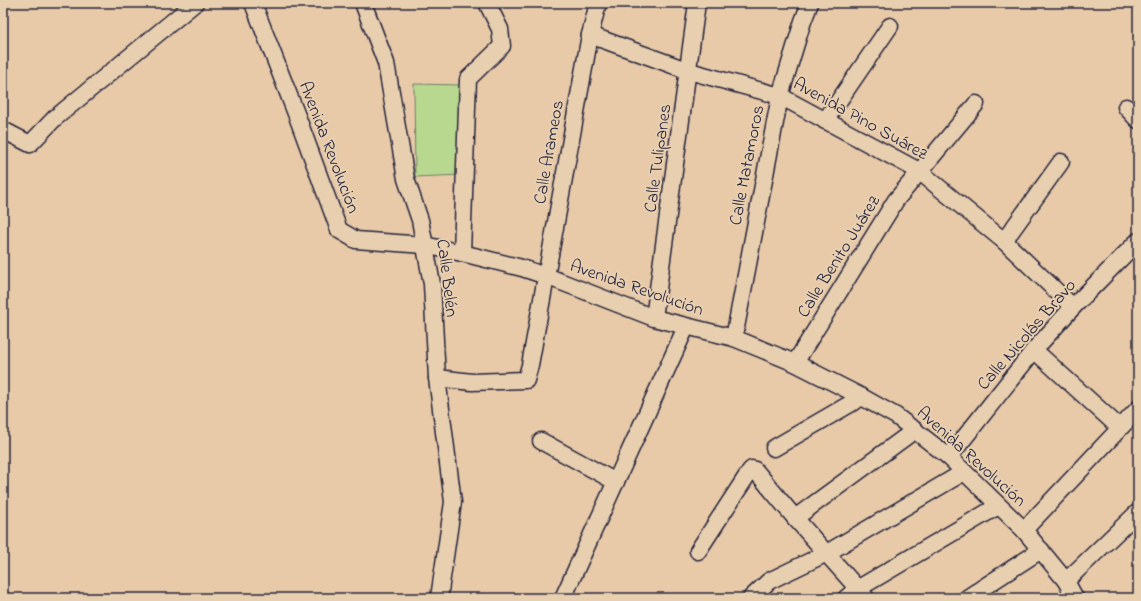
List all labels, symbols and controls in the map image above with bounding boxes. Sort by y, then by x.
street label: Avenida Pino Suárez [788,72,933,168]
street label: Avenida Revolución [291,78,365,218]
street label: Calle Arameos [528,98,572,206]
street label: Calle Tulipanes [638,102,679,214]
street label: Calle Matamoros [724,103,772,228]
street label: Calle Benito Juárez [792,191,888,323]
street label: Calle Belén [428,238,464,319]
street label: Avenida Revolución [566,254,707,324]
street label: Calle Nicolás Bravo [972,274,1083,397]
street label: Avenida Revolución [910,401,1031,514]

